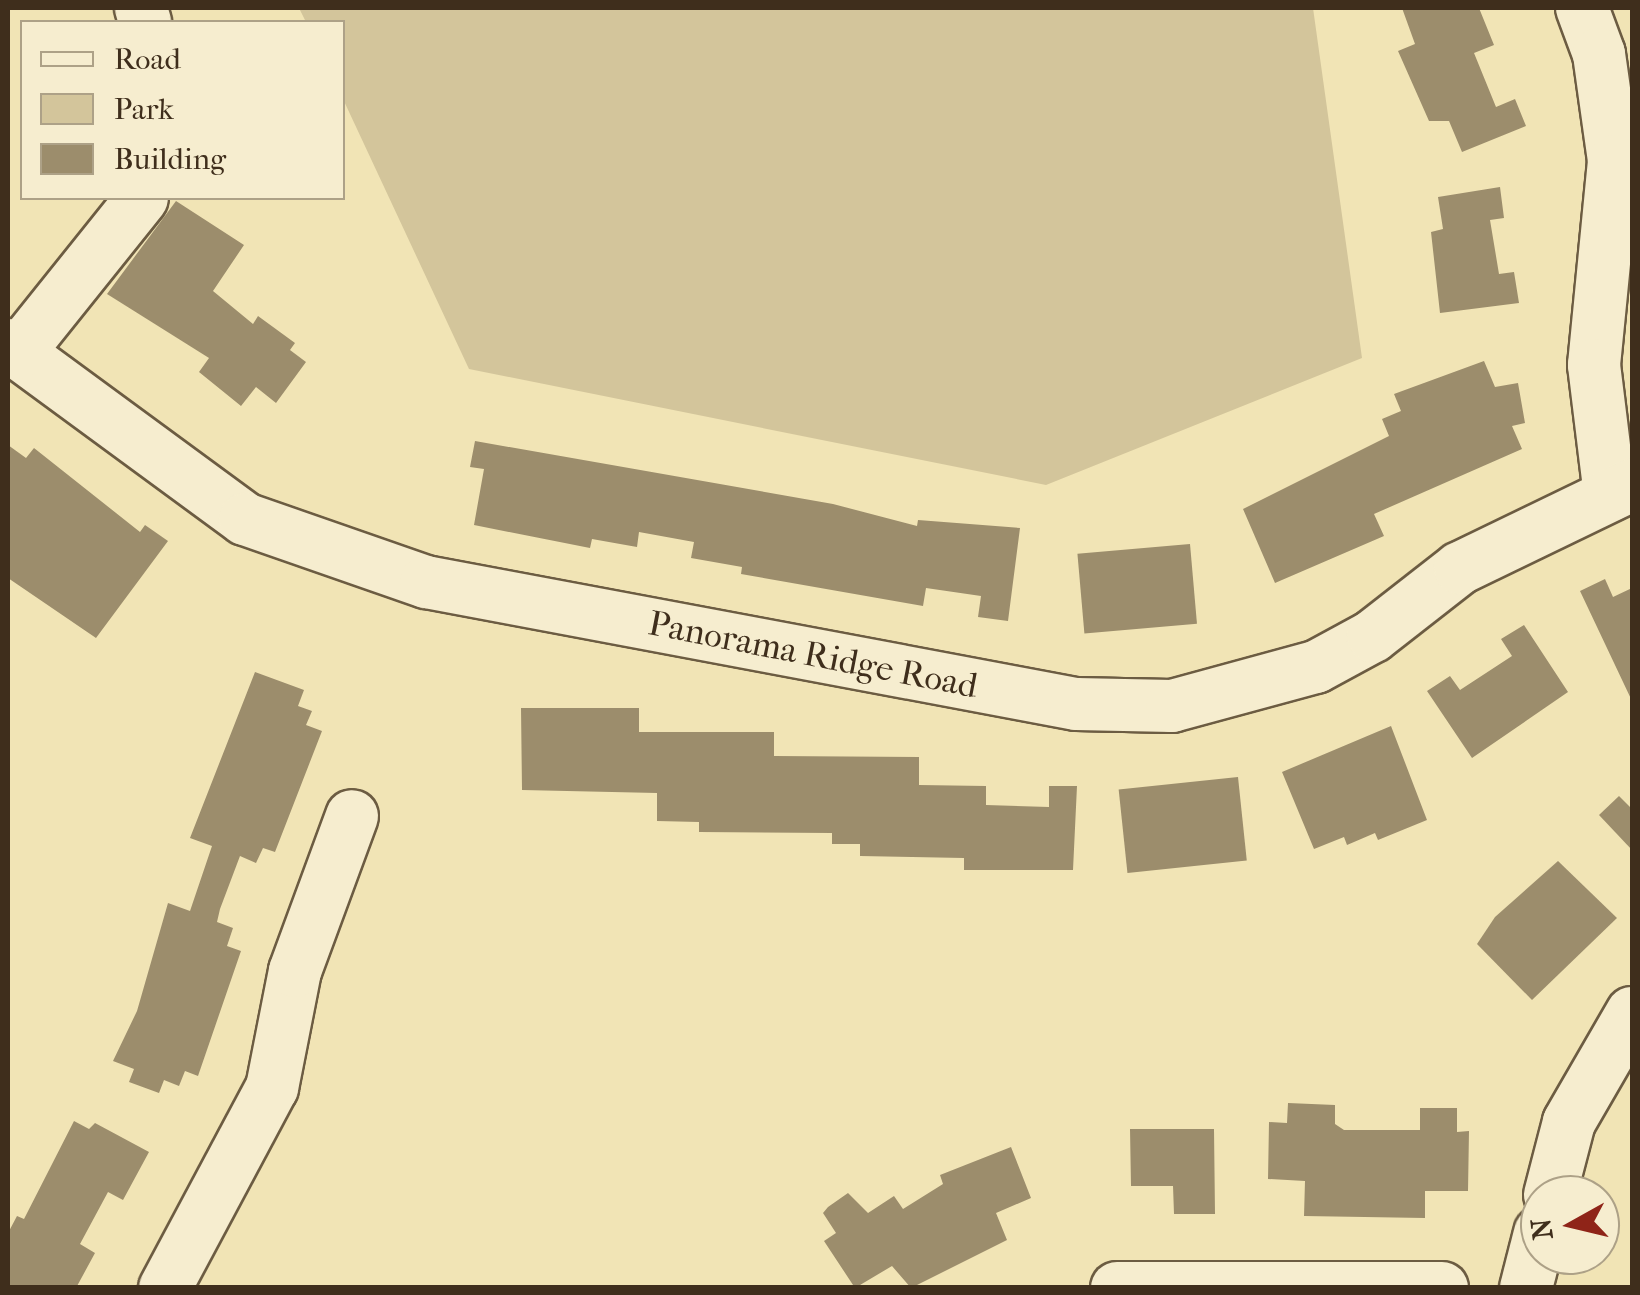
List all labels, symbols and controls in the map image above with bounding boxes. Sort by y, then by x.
legend [20,20,345,200]
text: Road [114,42,181,77]
text: Park [114,92,174,127]
text: Building [114,142,226,177]
street label: Panorama Ridge Road [645,602,981,708]
north arrow [1520,1175,1620,1275]
text: N [1524,1216,1560,1242]

